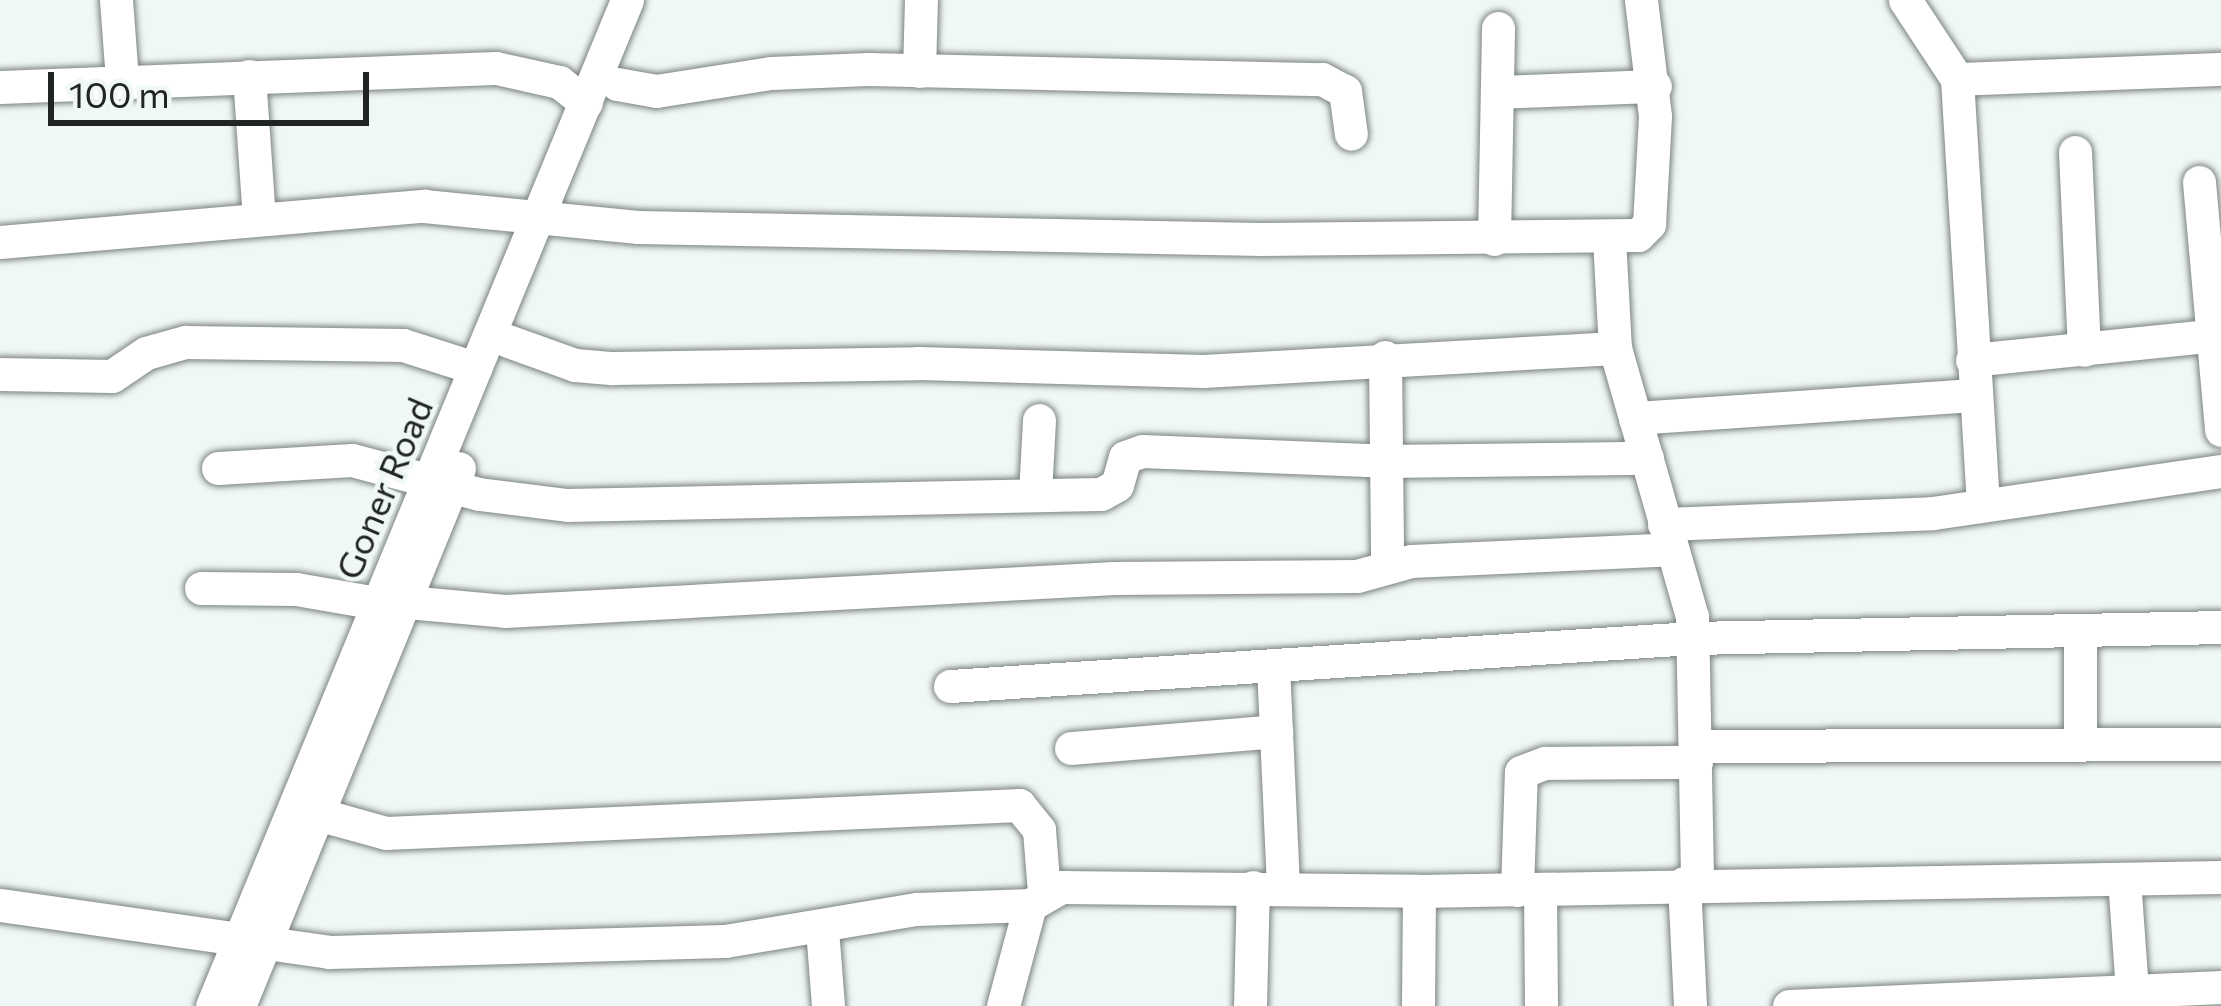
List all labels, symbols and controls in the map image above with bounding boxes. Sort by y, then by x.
scale bar [54,48,375,122]
text: 100 m [69,71,170,115]
street label: Goner Road [325,391,441,585]

